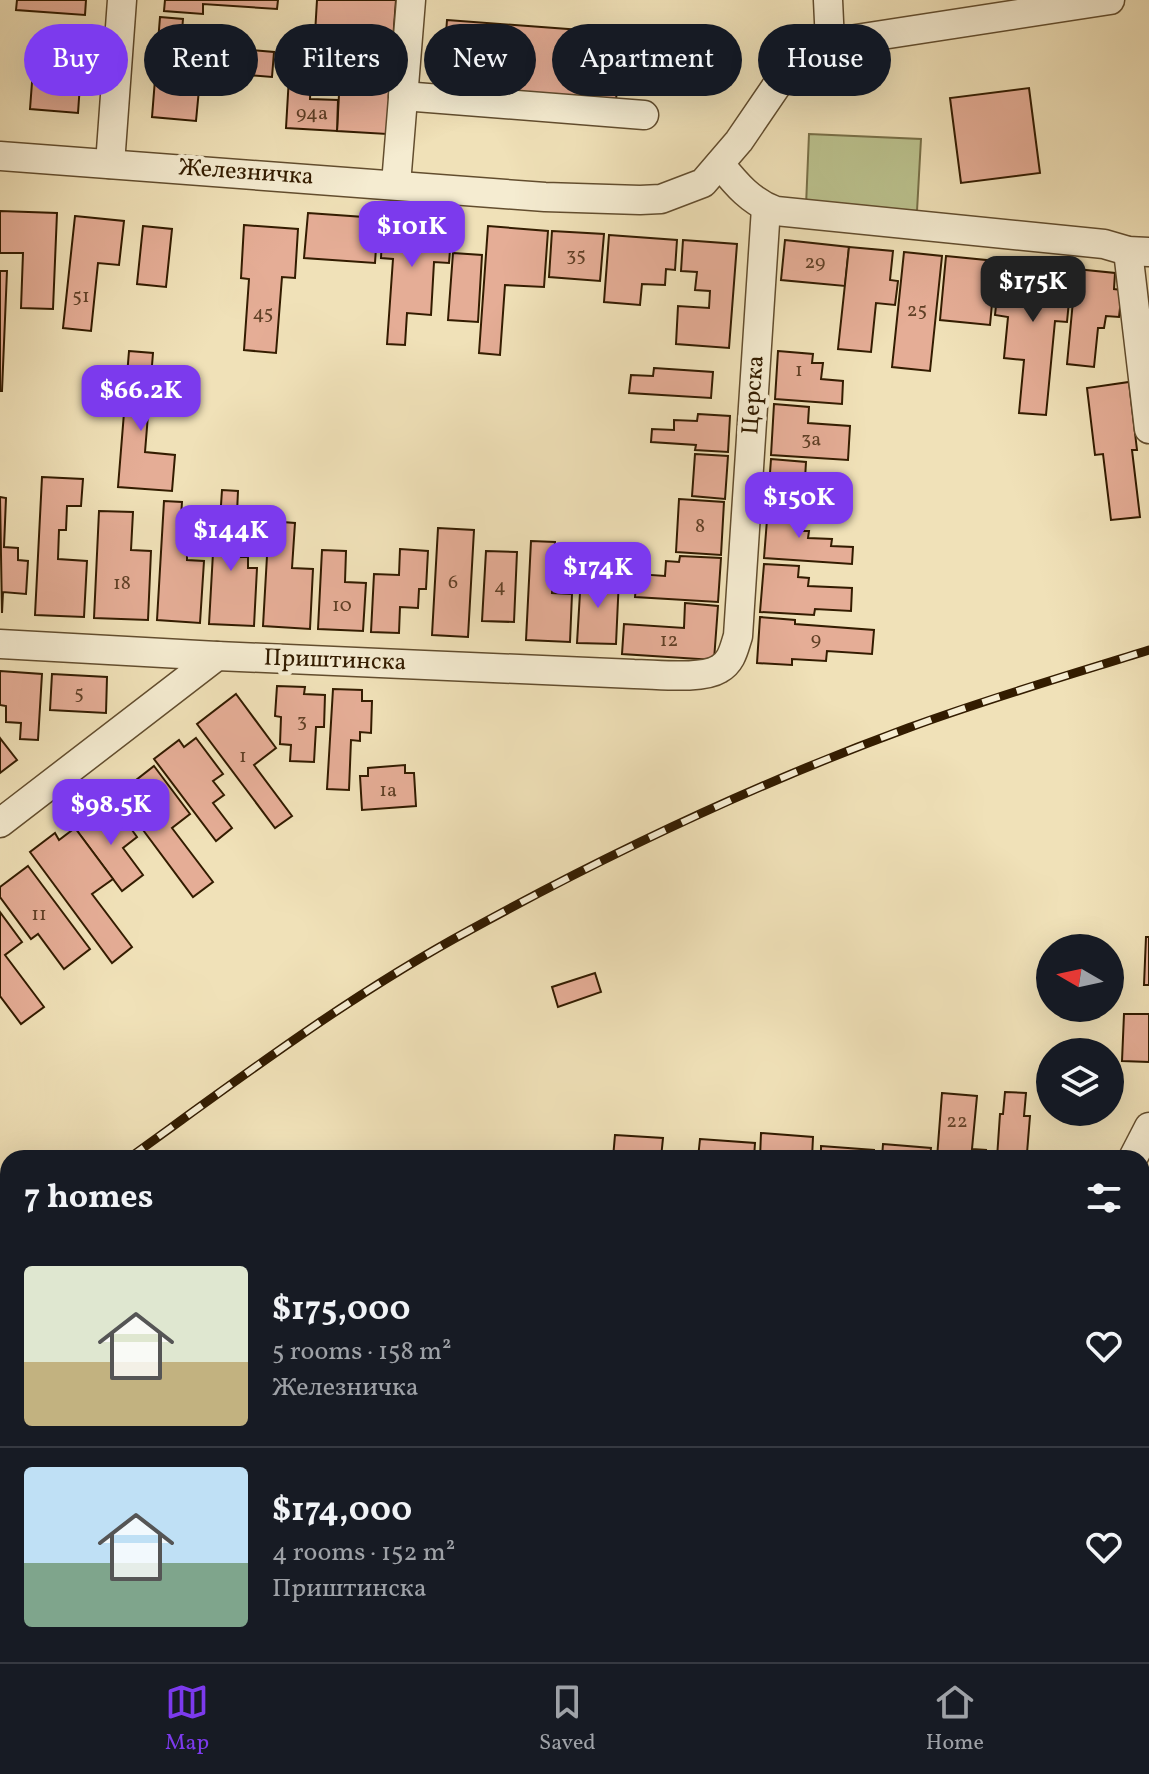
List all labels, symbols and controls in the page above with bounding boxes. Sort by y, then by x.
chip: Buy [24,24,128,96]
chip: Rent [144,24,258,96]
chip: Filters [274,24,408,96]
chip: New [424,24,536,96]
chip: Apartment [552,24,742,96]
chip: House [758,24,891,96]
house number: 94a [296,100,328,128]
street label: Железничка [177,151,315,195]
pin: $101K [356,201,468,269]
text: $101K [377,209,447,245]
house number: 35 [566,242,586,270]
house number: 29 [805,249,825,277]
pin: $175K [977,256,1089,324]
text: $175K [999,264,1067,300]
house number: 51 [72,283,90,311]
house number: 25 [907,297,927,325]
house number: 45 [253,300,273,328]
street label: Церска [734,354,774,436]
house number: 1 [795,357,803,385]
pin: $66.2K [76,365,206,433]
text: $66.2K [100,373,182,409]
house number: 3a [801,426,821,454]
pin: $150K [743,472,855,540]
text: $150K [763,480,835,516]
pin: $144K [175,505,287,573]
text: $144K [193,513,269,549]
house number: 8 [695,513,705,541]
pin: $174K [542,542,654,610]
text: $174K [563,550,633,586]
house number: 6 [448,569,458,597]
house number: 18 [113,570,131,598]
house number: 4 [494,573,506,601]
house number: 10 [332,592,352,620]
house number: 9 [811,626,821,654]
house number: 12 [660,627,678,655]
street label: Приштинска [263,642,407,680]
house number: 5 [74,680,84,708]
house number: 3 [297,708,307,736]
house number: 1 [239,743,247,771]
house number: 1a [379,777,397,805]
pin: $98.5K [46,779,176,847]
text: $98.5K [70,787,152,823]
house number: 11 [31,901,47,929]
north arrow [1036,934,1124,1022]
map controls [1036,934,1124,1126]
button: layers [1036,1038,1124,1126]
house number: 22 [946,1108,968,1136]
text: 7 homes [24,1175,153,1222]
icon: filters [1082,1176,1126,1220]
text: $175,000 [272,1287,411,1334]
icon: home [88,1298,184,1394]
icon: heart [1082,1324,1126,1368]
text: 5 rooms · 158 m² [272,1334,452,1370]
text: Железничка [272,1370,419,1406]
text: $174,000 [272,1488,412,1535]
icon: home [88,1499,184,1595]
icon: heart [1082,1525,1126,1569]
text: 4 rooms · 152 m² [272,1535,455,1571]
text: Приштинска [272,1571,427,1607]
tab: Map [165,1680,209,1759]
tab: Saved [539,1680,596,1759]
tab: Home [926,1680,984,1759]

